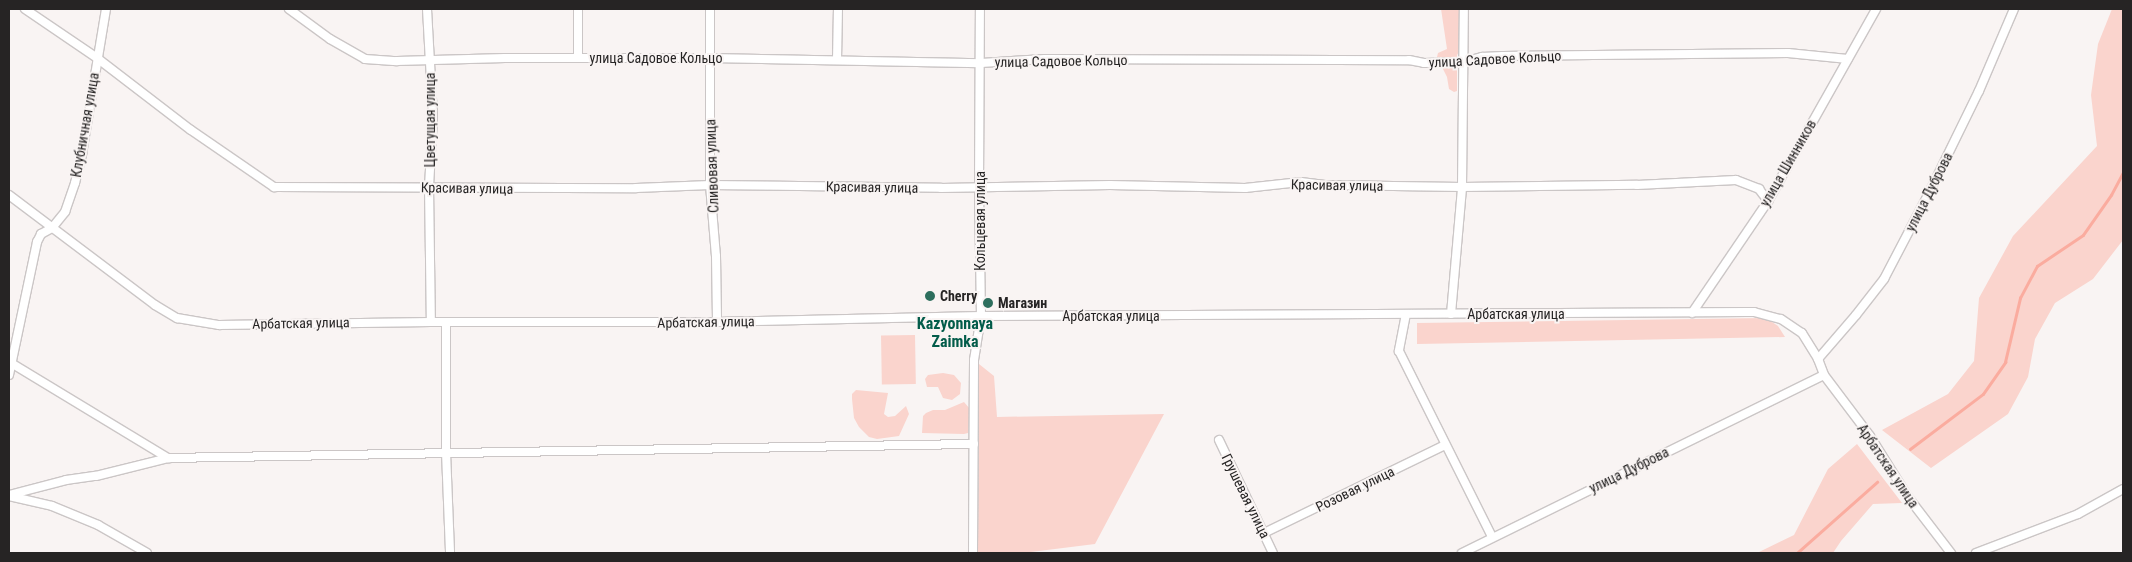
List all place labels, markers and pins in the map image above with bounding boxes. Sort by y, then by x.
place label: Cherry [940,288,977,304]
marker: Cherry [924,290,936,302]
place label: Магазин [998,295,1047,311]
marker: Магазин [982,297,994,309]

